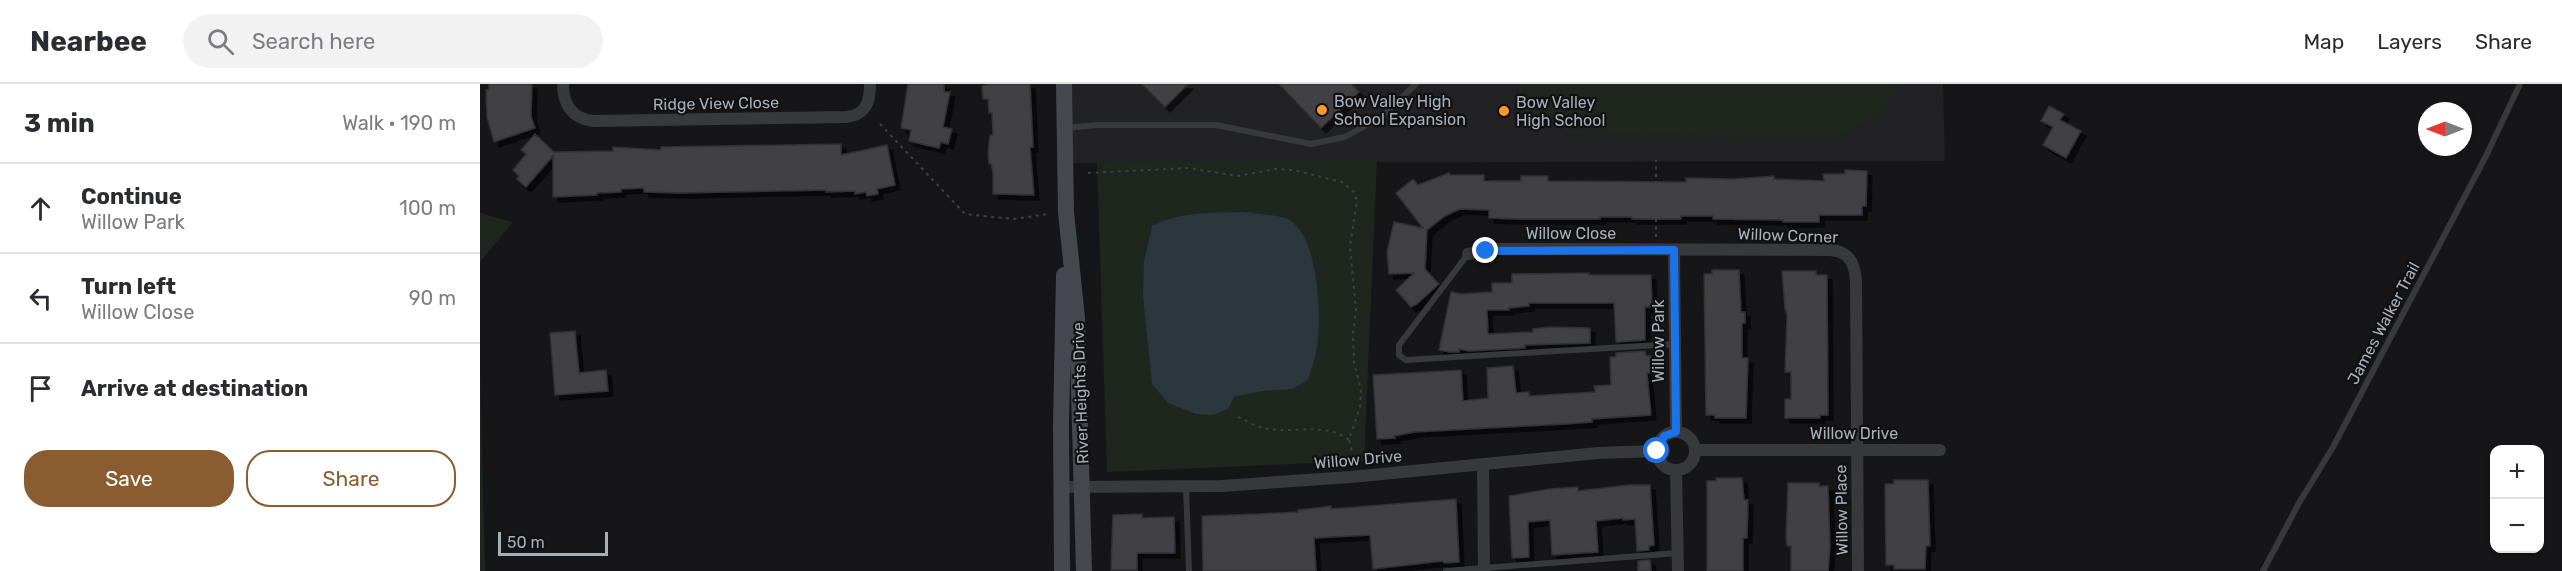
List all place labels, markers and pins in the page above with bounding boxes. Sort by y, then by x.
place label: Bow Valley High School Expansion [1334,92,1466,129]
place label: Bow Valley High School [1516,93,1605,130]
marker: Bow Valley High School Expansion [1315,103,1329,117]
marker: Bow Valley High School [1497,104,1511,118]

